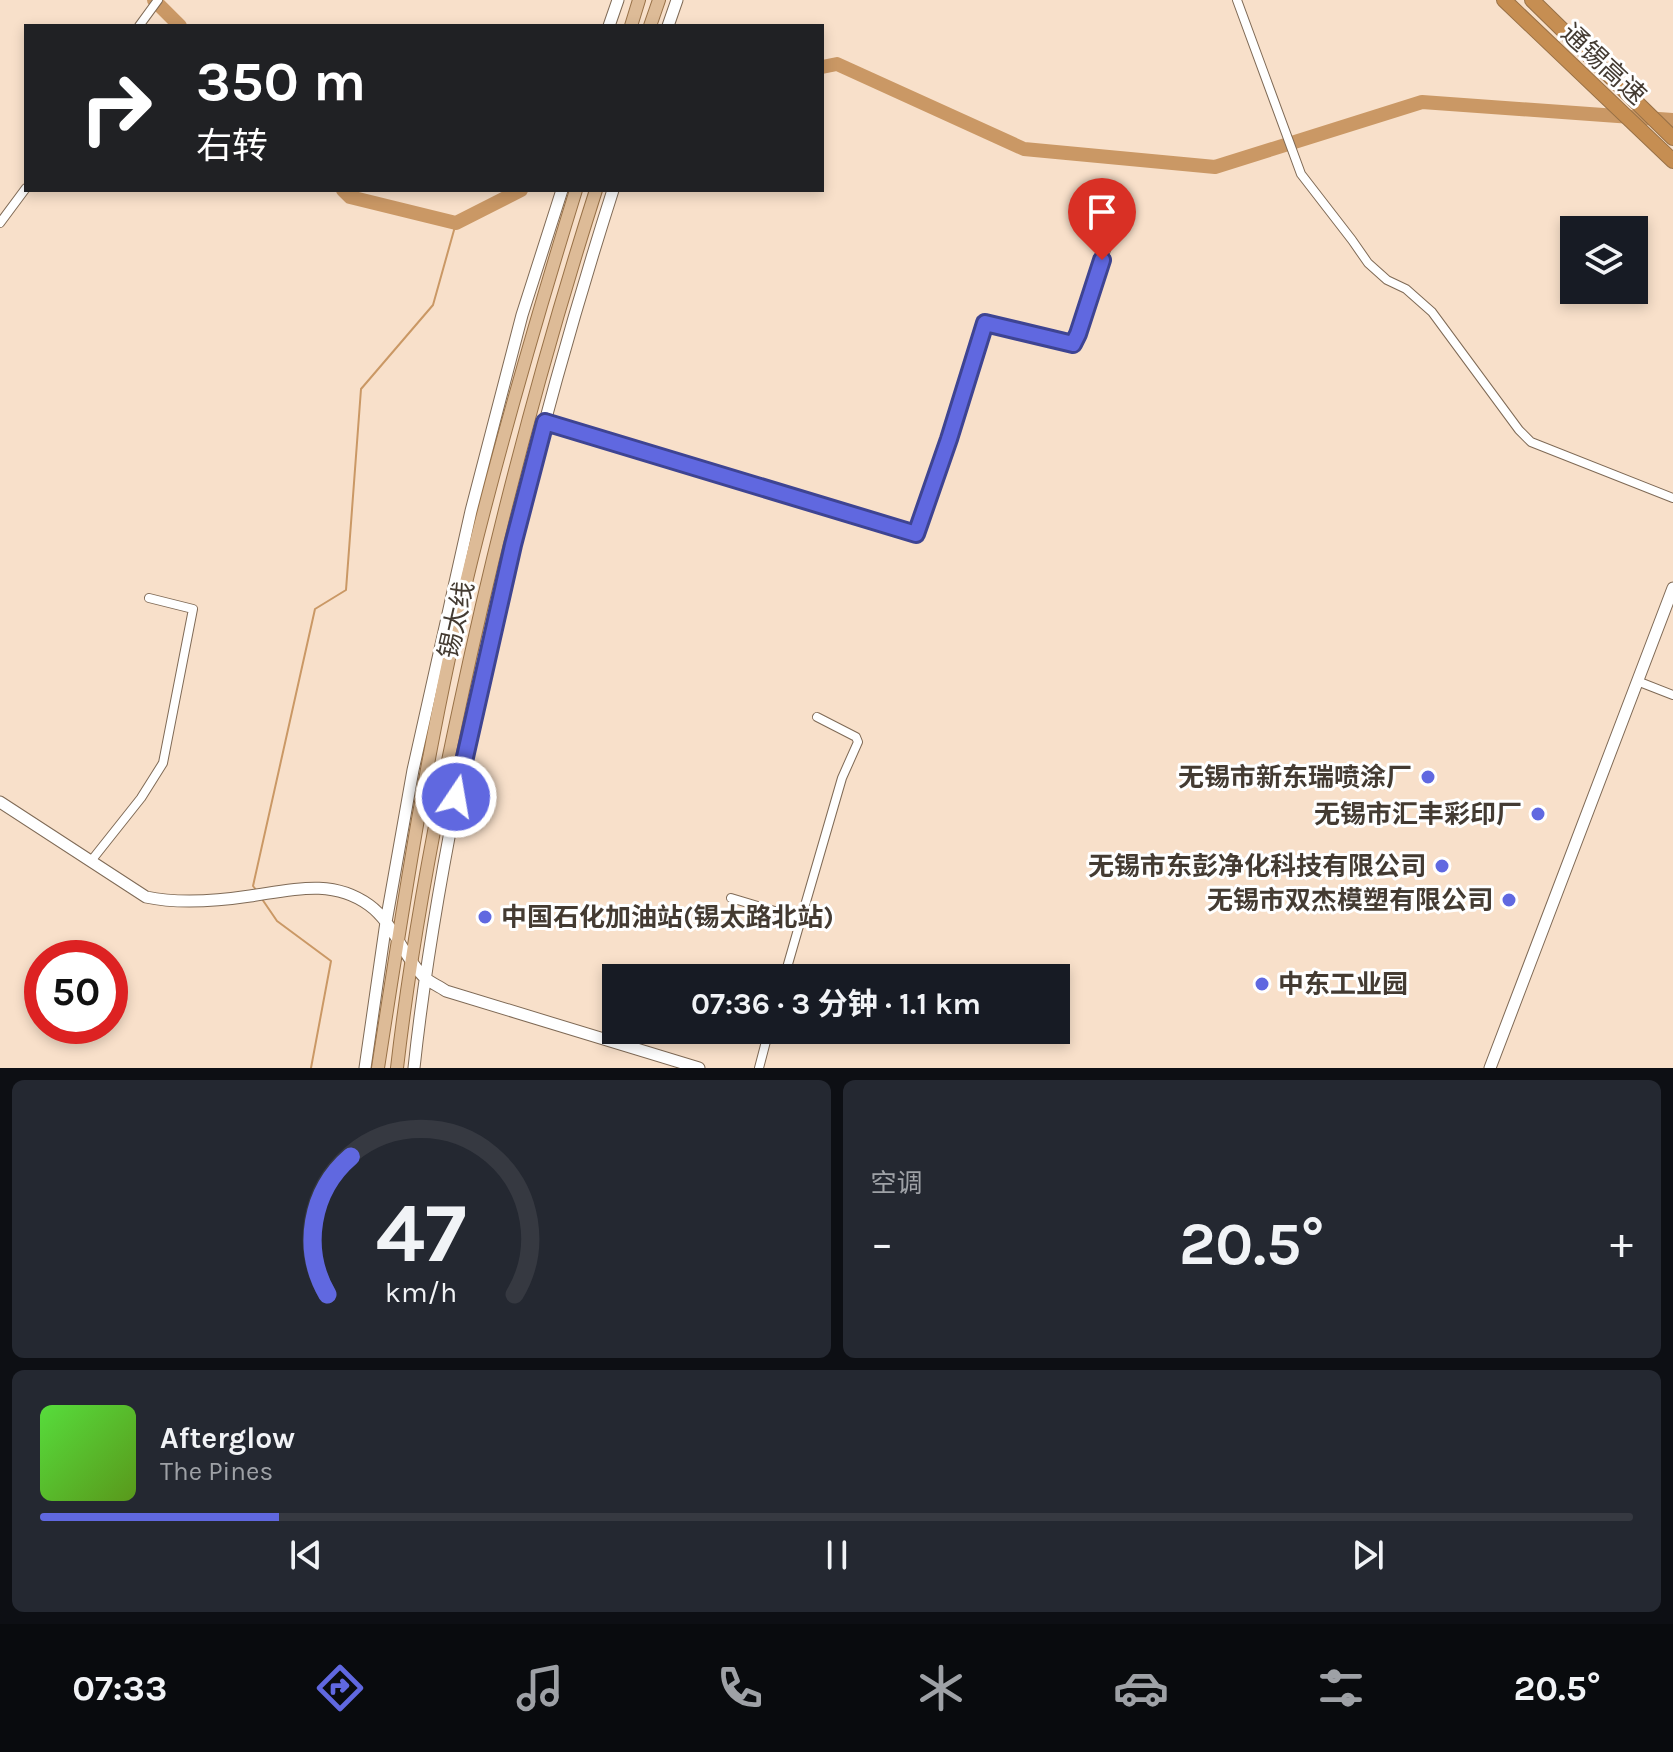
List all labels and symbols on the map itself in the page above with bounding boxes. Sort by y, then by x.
street label: 通锡高速 [1555,18,1652,111]
pin [1068,178,1136,260]
street label: 锡太线 [433,579,480,662]
position arrow [414,755,498,839]
place label: 无锡市新东瑞喷涂厂 [1178,762,1412,793]
marker: 无锡市新东瑞喷涂厂 [1419,768,1437,786]
place label: 无锡市汇丰彩印厂 [1314,799,1522,830]
marker: 无锡市汇丰彩印厂 [1529,805,1547,823]
place label: 无锡市东彭净化科技有限公司 [1088,851,1426,882]
marker: 无锡市东彭净化科技有限公司 [1433,857,1451,875]
place label: 无锡市双杰模塑有限公司 [1207,885,1493,916]
marker: 无锡市双杰模塑有限公司 [1500,891,1518,909]
place label: 中国石化加油站(锡太路北站) [501,902,834,933]
marker: 中国石化加油站(锡太路北站) [476,908,494,926]
speed limit sign: 50 [24,940,128,1044]
place label: 中东工业园 [1278,969,1408,1000]
marker: 中东工业园 [1253,975,1271,993]

